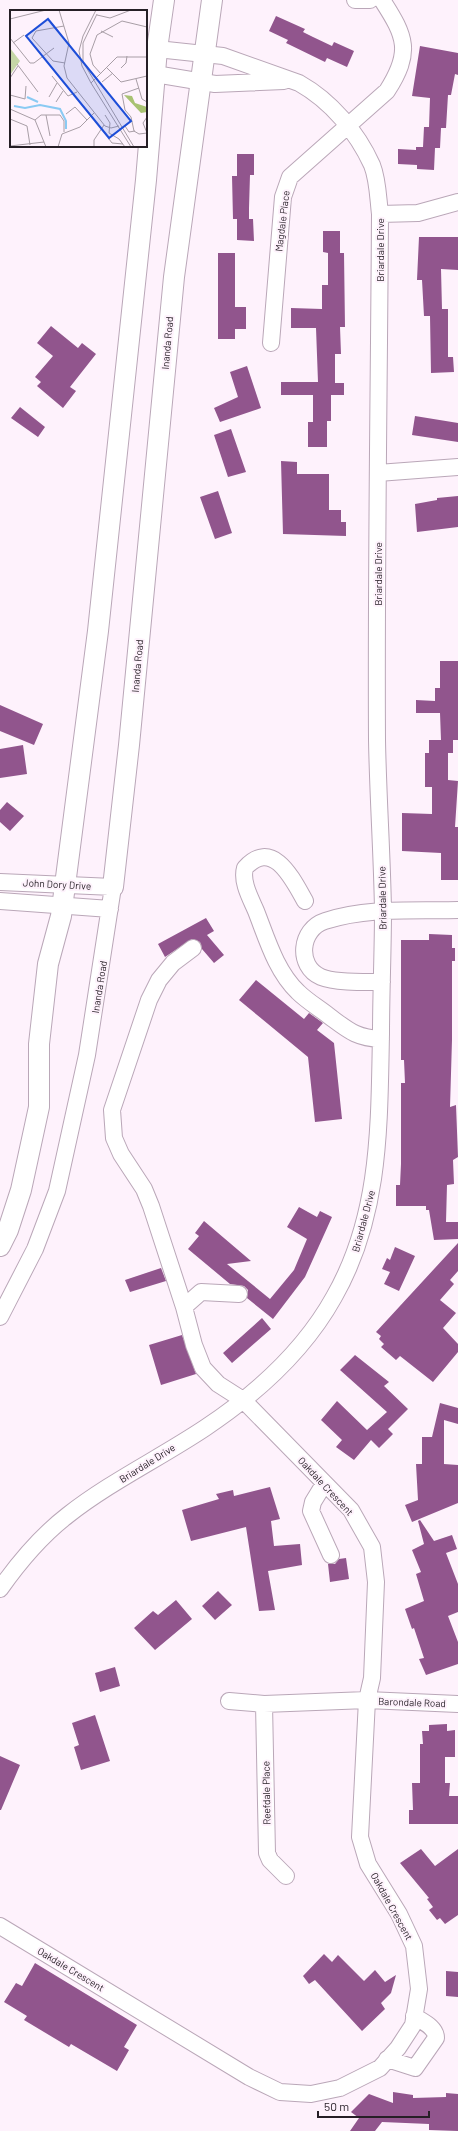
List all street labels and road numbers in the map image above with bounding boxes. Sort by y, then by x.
street label: Magdale Place [272,190,292,252]
street label: Briardale Drive [374,218,386,282]
street label: Inanda Road [159,316,175,370]
street label: Briardale Drive [372,542,384,606]
street label: Inanda Road [129,639,145,693]
street label: Briardale Drive [375,866,389,930]
street label: John Dory Drive [23,876,91,892]
street label: Inanda Road [89,960,109,1014]
street label: Briardale Drive [349,1189,377,1253]
street label: Briardale Drive [117,1441,177,1485]
street label: Oakdale Crescent [296,1454,356,1518]
street label: Barondale Road [378,1695,446,1709]
street label: Reefdale Place [259,1761,273,1825]
street label: Oakdale Crescent [368,1870,416,1942]
street label: Oakdale Crescent [36,1944,107,1994]

